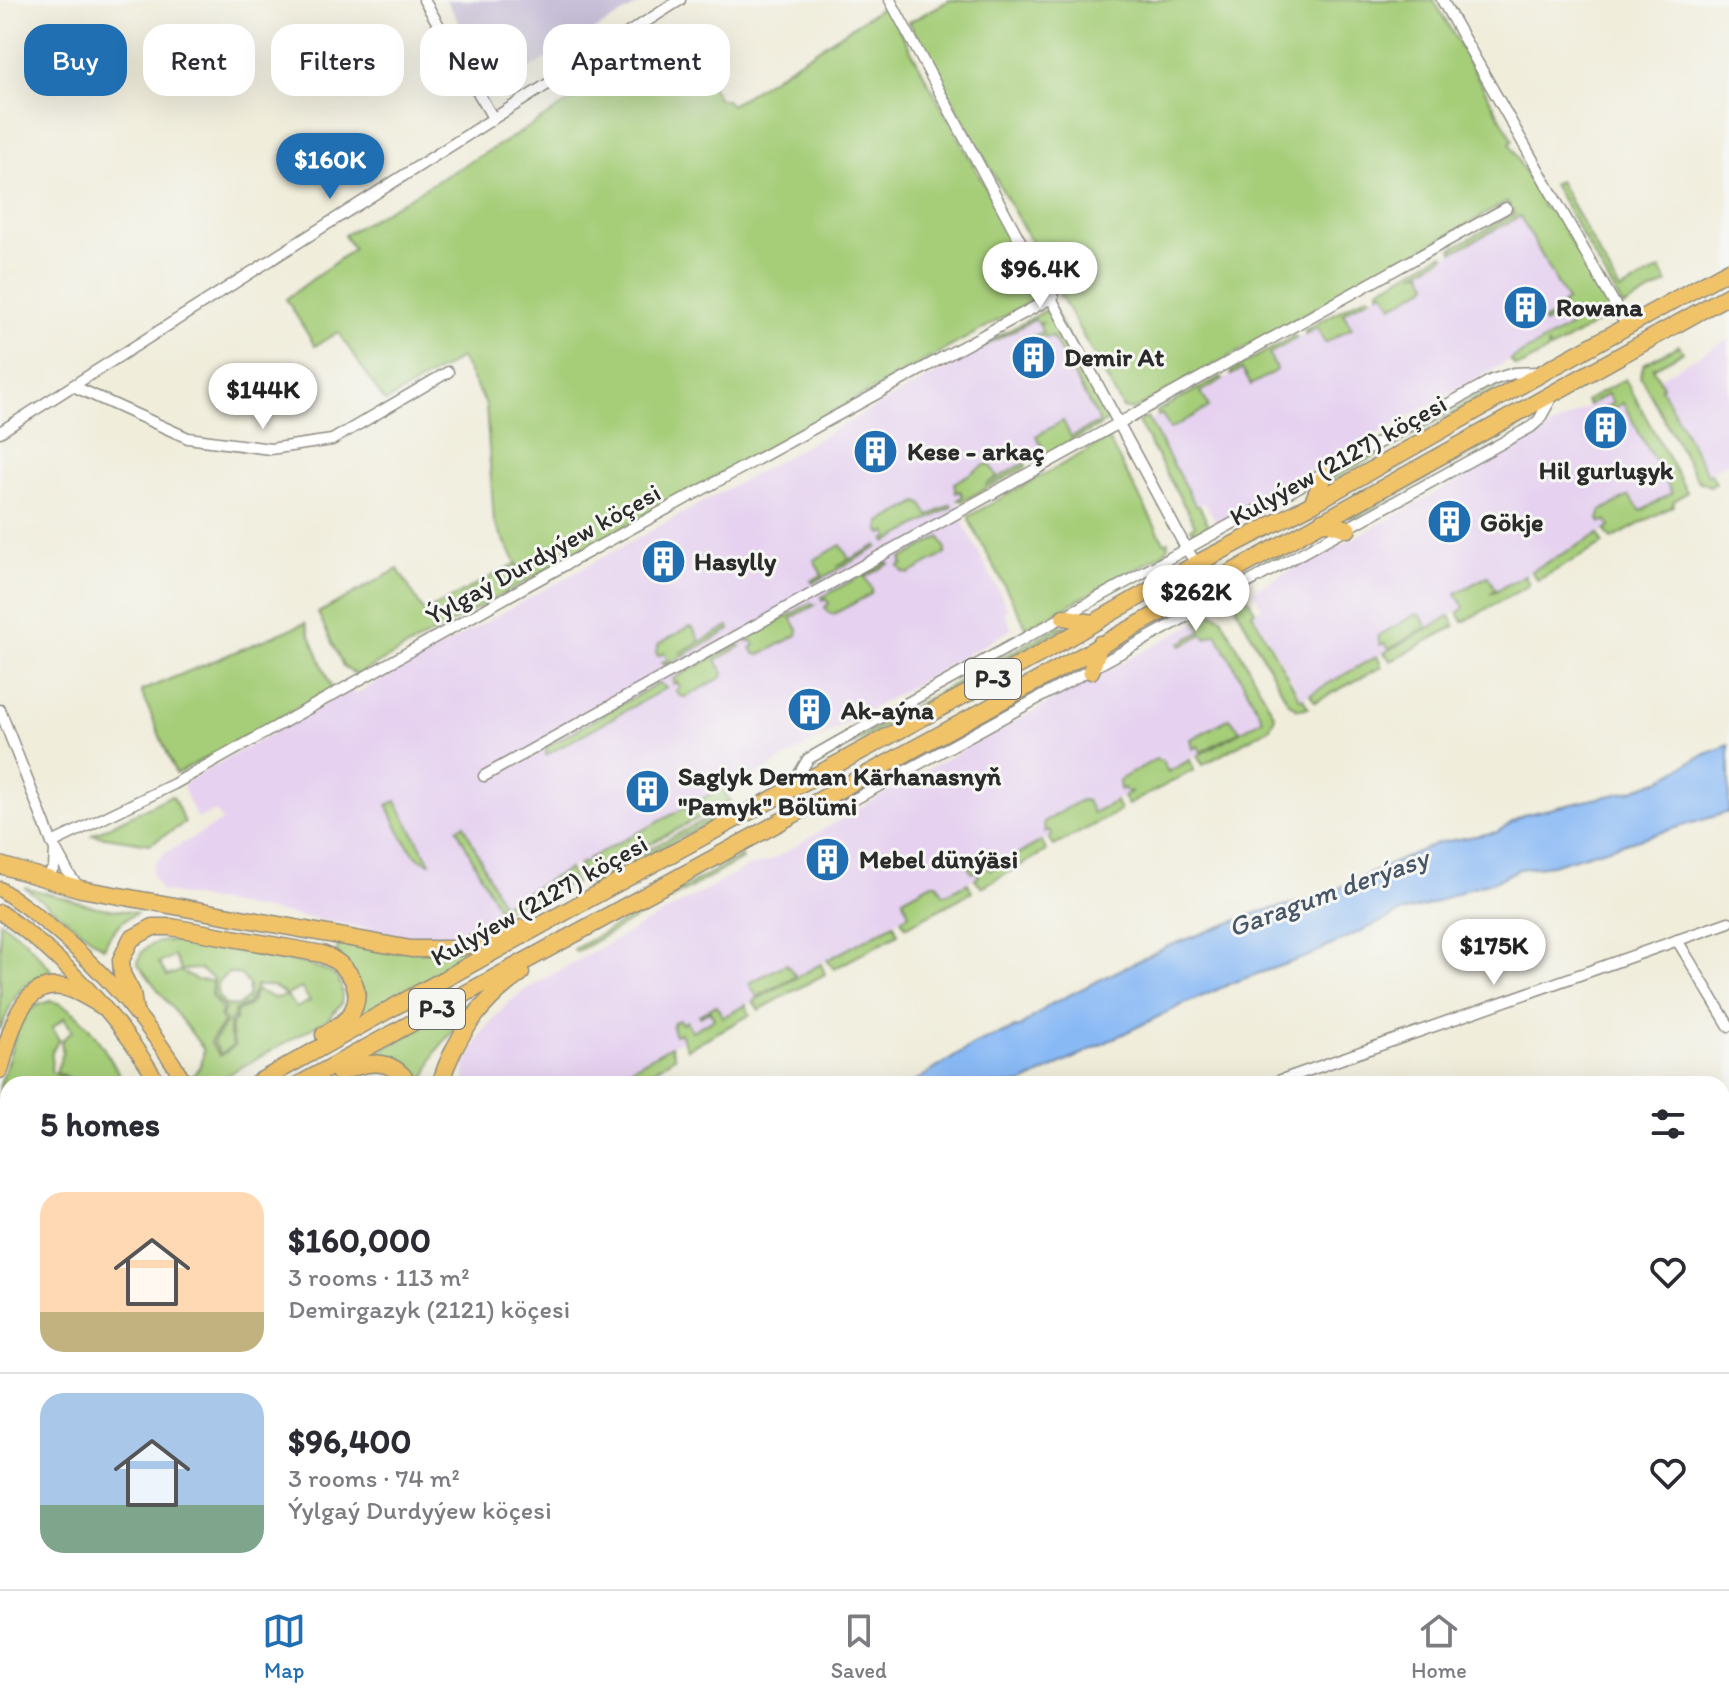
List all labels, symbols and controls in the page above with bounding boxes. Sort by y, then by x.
chip: Buy [24,24,127,96]
chip: Rent [143,24,255,96]
chip: Filters [271,24,404,96]
chip: New [420,24,527,96]
chip: Apartment [543,24,730,96]
pin: $160K [274,133,386,201]
text: $160K [294,143,366,175]
pin: $96.4K [975,242,1105,310]
text: $96.4K [1000,252,1080,284]
building icon: Rowana [1501,283,1549,331]
place label: Rowana [1556,291,1643,323]
building icon: Demir At [1009,333,1057,381]
place label: Demir At [1064,341,1164,373]
pin: $144K [207,363,319,431]
text: $144K [226,373,300,405]
street label: Kulyýew (2127) köçesi [1224,387,1452,533]
building icon: Hil gurluşyk [1582,403,1630,451]
building icon: Kese - arkaç [852,427,900,475]
place label: Kese - arkaç [907,435,1044,467]
place label: Hil gurluşyk [1539,454,1674,486]
street label: Ýylgaý Durdyýew köçesi [420,476,666,632]
building icon: Gökje [1425,498,1473,546]
place label: Gökje [1480,506,1544,538]
building icon: Hasylly [639,537,687,585]
place label: Hasylly [694,545,777,577]
pin: $262K [1140,565,1252,633]
text: $262K [1161,575,1231,607]
road number: P-3 [965,659,1021,699]
building icon: Ak-aýna [786,686,834,734]
place label: Ak-aýna [840,694,934,726]
place label: Saglyk Derman Kärhanasnyň "Pamyk" Bölümi [678,760,1001,822]
building icon: Saglyk Derman Kärhanasnyň "Pamyk" Bölümi [623,767,671,815]
street label: Kulyýew (2127) köçesi [425,827,653,973]
building icon: Mebel dünýäsi [804,835,852,883]
water label: Garagum derýasy [1223,839,1435,944]
place label: Mebel dünýäsi [859,843,1018,875]
pin: $175K [1438,919,1550,987]
text: $175K [1460,929,1528,961]
road number: P-3 [409,989,465,1029]
icon: filters [1646,1102,1690,1146]
text: 5 homes [40,1104,160,1145]
text: $160,000 [288,1220,431,1261]
icon: home [104,1224,200,1320]
icon: heart [1646,1250,1690,1294]
text: 3 rooms · 113 m² [288,1261,470,1293]
text: Demirgazyk (2121) köçesi [288,1293,570,1325]
text: $96,400 [288,1421,411,1462]
icon: home [104,1425,200,1521]
icon: heart [1646,1451,1690,1495]
text: 3 rooms · 74 m² [288,1462,460,1494]
text: Ýylgaý Durdyýew köçesi [288,1494,552,1526]
tab: Map [262,1609,306,1684]
tab: Saved [831,1609,887,1684]
tab: Home [1411,1609,1467,1684]

